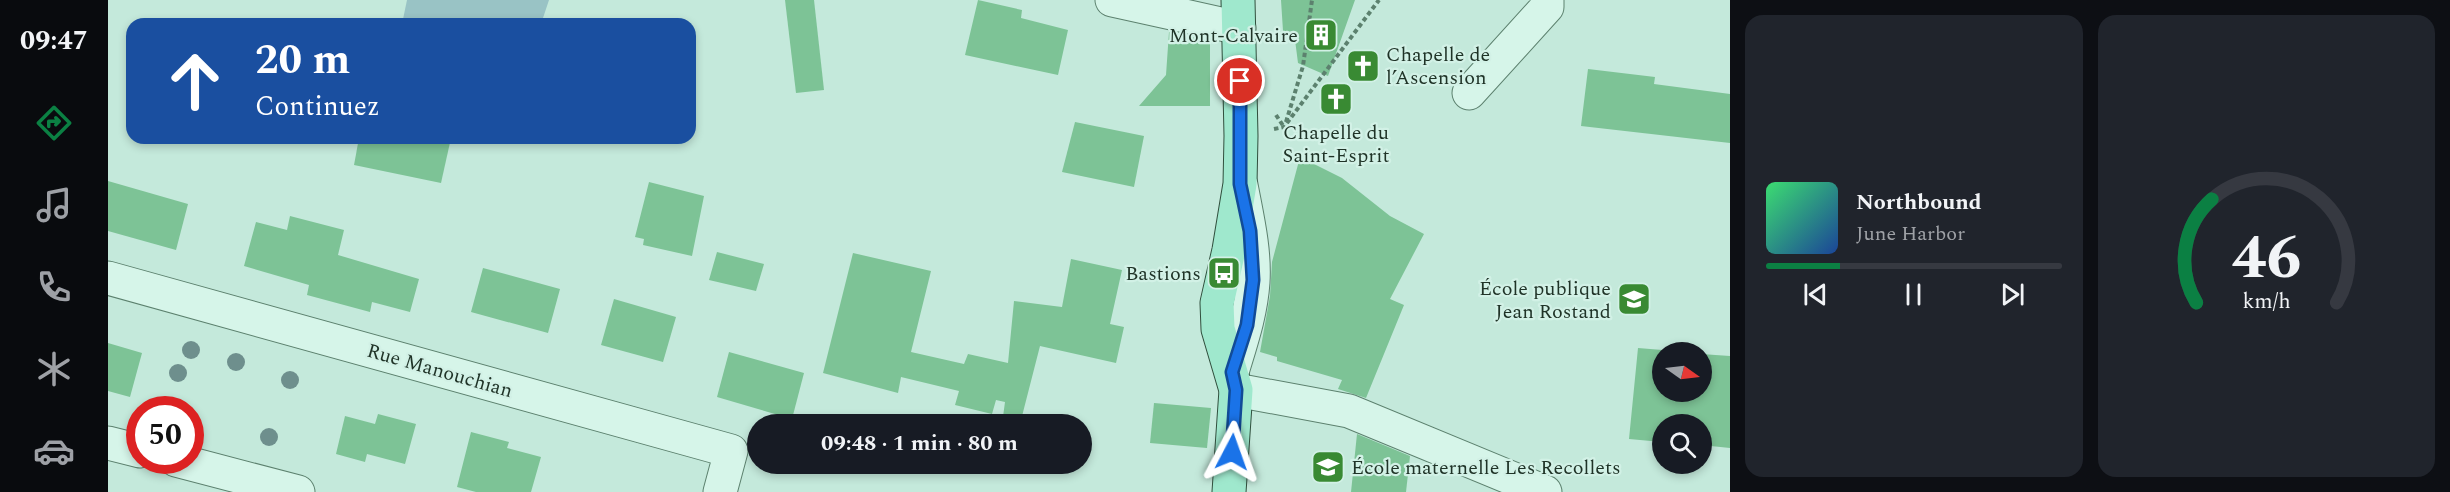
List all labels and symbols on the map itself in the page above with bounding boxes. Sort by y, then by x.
building icon: Mont-Calvaire [1303,17,1339,53]
place label: Mont-Calvaire [1169,21,1298,51]
place label: Chapelle de l’Ascension [1386,40,1490,93]
church icon: Chapelle de l’Ascension [1345,48,1381,84]
pin [1214,55,1265,106]
church icon: Chapelle du Saint-Esprit [1318,81,1354,117]
place label: Chapelle du Saint-Esprit [1282,118,1390,171]
bus stop icon: Bastions [1206,255,1242,291]
place label: Bastions [1125,259,1201,289]
place label: École publique Jean Rostand [1479,274,1611,327]
school or university icon: École publique Jean Rostand [1616,281,1652,317]
street label: Rue Manouchian [363,336,516,406]
north arrow [1652,342,1712,402]
speed limit sign: 50 [126,396,204,474]
position arrow [1200,420,1264,484]
school or university icon: École maternelle Les Recollets [1310,449,1346,485]
place label: École maternelle Les Recollets [1351,453,1621,483]

